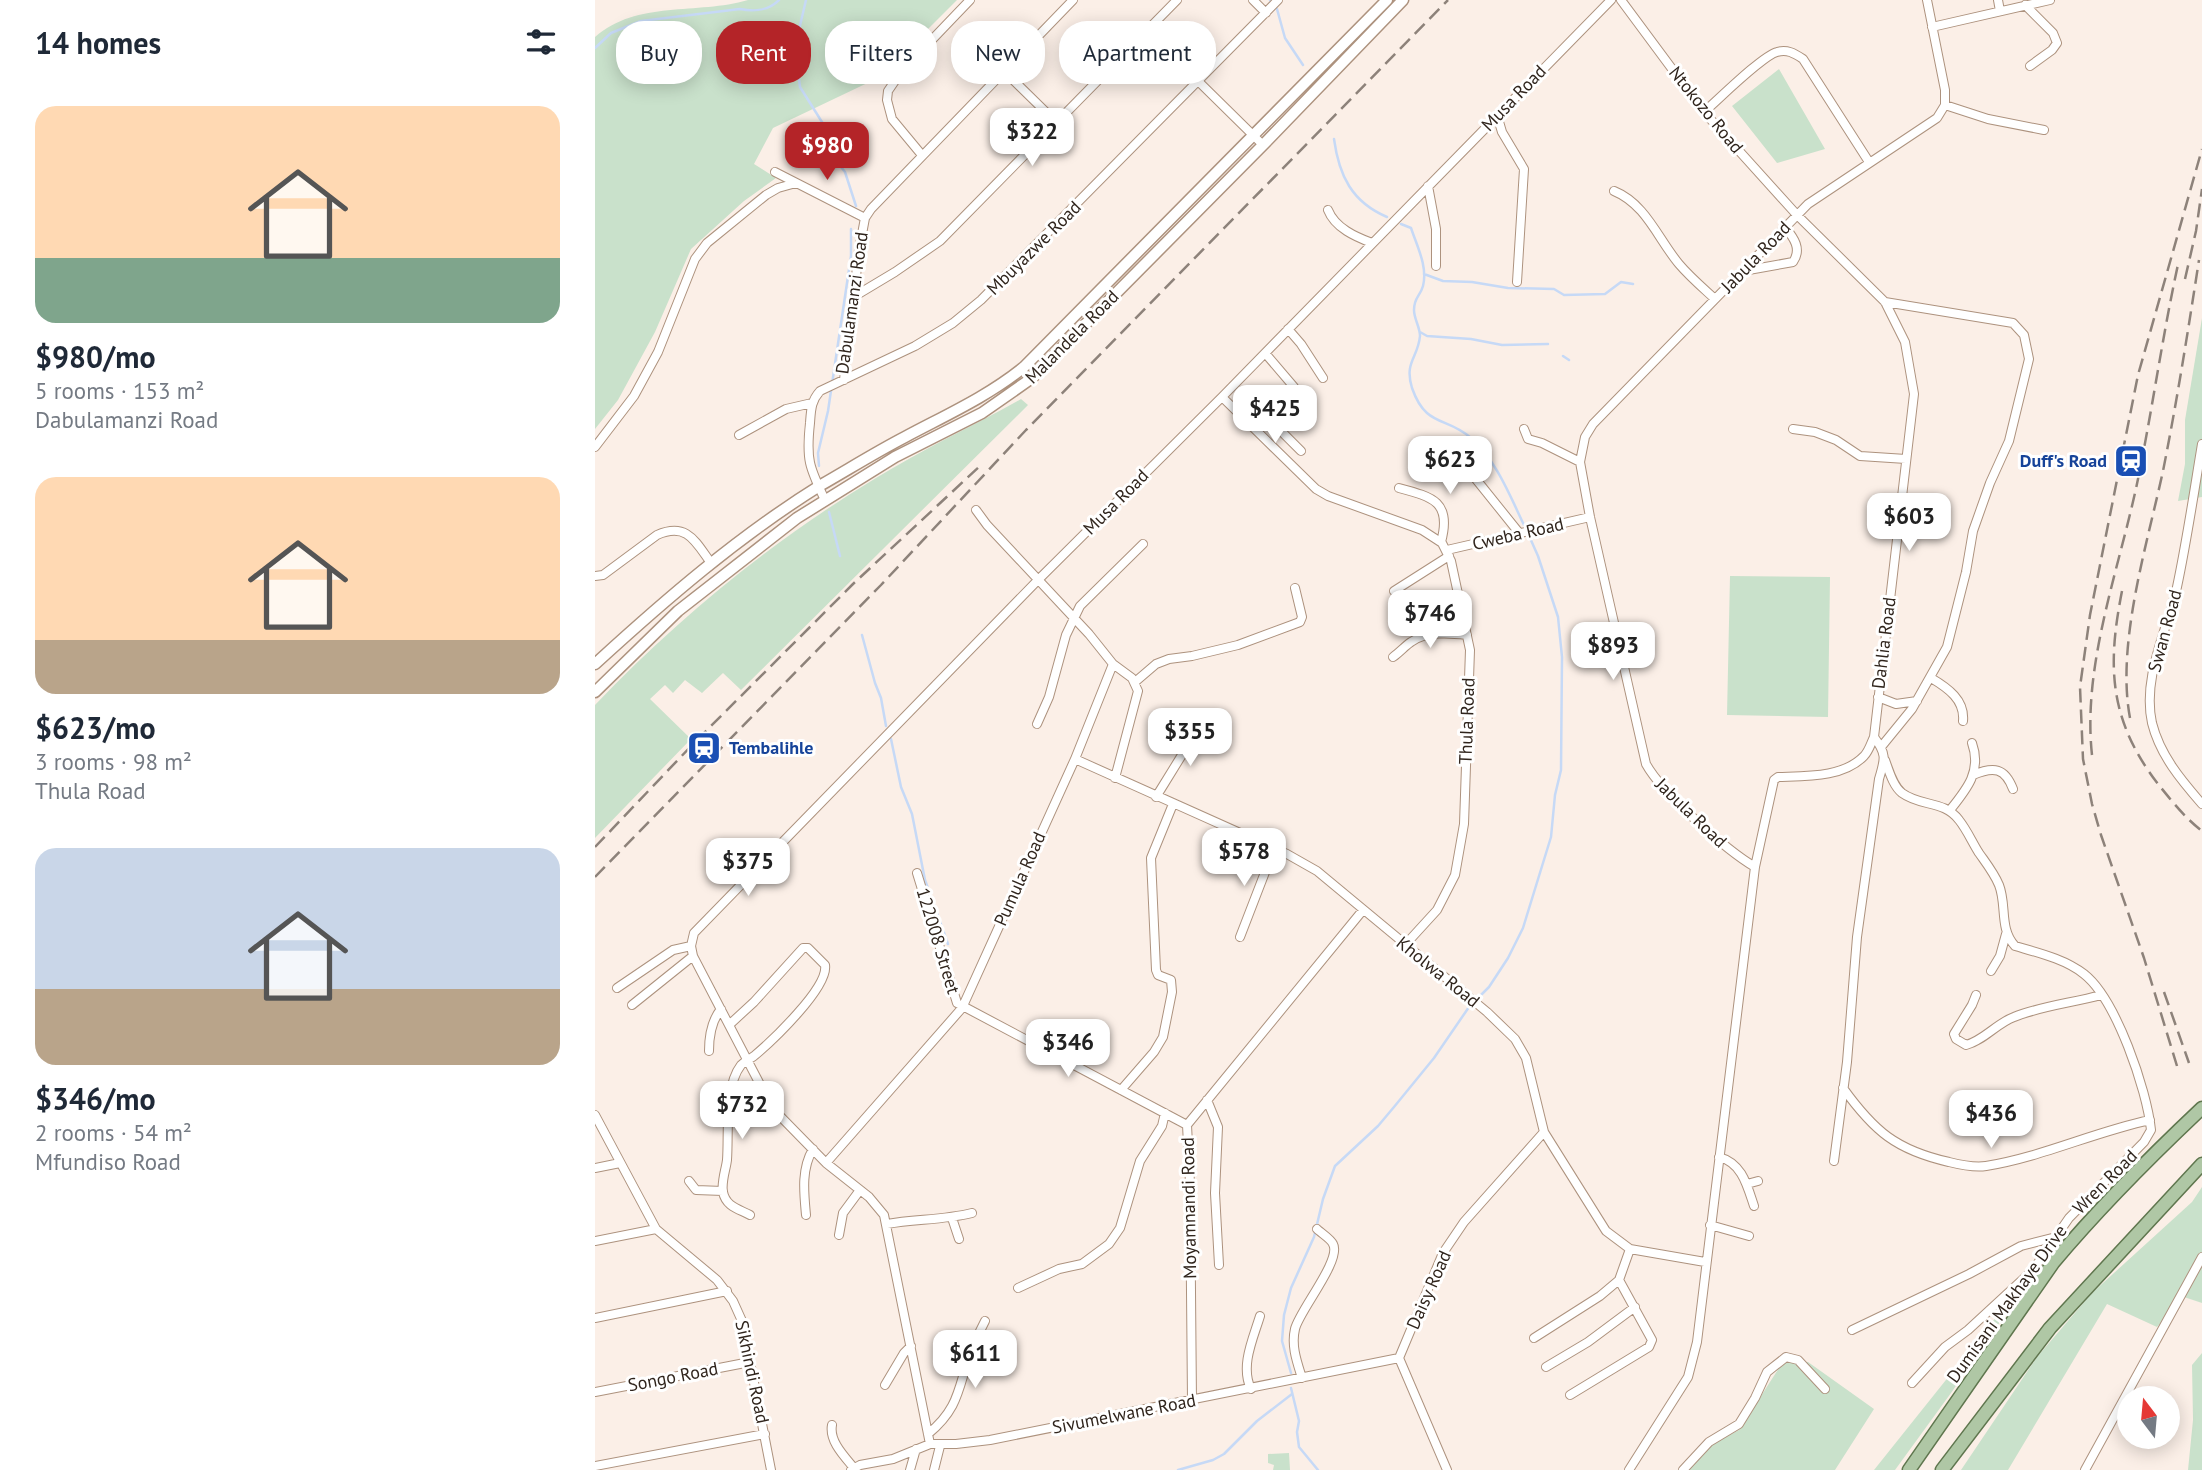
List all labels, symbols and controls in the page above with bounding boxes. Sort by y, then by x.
chip: Buy [616,21,702,84]
chip: Rent [716,21,811,84]
chip: Filters [825,21,937,84]
chip: New [951,21,1045,84]
chip: Apartment [1059,21,1216,84]
text: 14 homes [35,23,161,62]
icon: filters [522,23,560,61]
street label: Musa Road [1476,60,1551,136]
street label: Ntokozo Road [1664,61,1749,158]
pin: $322 [991,108,1073,168]
text: $322 [1006,116,1058,145]
pin: $980 [786,122,868,182]
text: $980 [801,130,853,159]
icon: home [235,151,361,277]
street label: Mbuyazwe Road [982,196,1086,300]
street label: Jabula Road [1715,216,1795,298]
street label: Dabulamanzi Road [830,230,873,376]
street label: Malandela Road [1020,285,1123,388]
text: $980/mo [35,337,156,376]
text: 5 rooms · 153 m² [35,376,204,405]
pin: $425 [1234,386,1316,445]
text: $425 [1249,393,1301,422]
text: Dabulamanzi Road [35,405,218,434]
pin: $623 [1409,436,1491,496]
station icon: Duff's Road [2112,442,2150,480]
text: $623 [1424,444,1476,473]
place label: Duff's Road [2020,449,2107,472]
street label: Musa Road [1078,464,1153,539]
pin: $603 [1868,494,1950,553]
text: $603 [1883,501,1935,530]
street label: Cweba Road [1470,512,1566,555]
icon: home [235,522,361,648]
street label: Swan Road [2142,587,2187,675]
pin: $746 [1389,590,1471,650]
street label: Dahlia Road [1866,596,1901,690]
text: $746 [1404,598,1456,627]
pin: $893 [1572,622,1654,682]
text: $893 [1587,630,1639,659]
street label: Thula Road [1453,677,1480,765]
text: $623/mo [35,708,156,747]
pin: $355 [1149,708,1231,768]
text: $355 [1164,716,1216,745]
station icon: Tembalihle [685,729,723,767]
place label: Tembalihle [729,736,814,759]
text: 3 rooms · 98 m² [35,747,192,776]
street label: Jabula Road [1650,772,1732,852]
text: Thula Road [35,776,146,805]
street label: Pumula Road [989,828,1051,929]
pin: $578 [1203,828,1285,888]
text: $578 [1218,836,1270,865]
pin: $375 [707,838,789,898]
text: $375 [722,846,774,875]
street label: 122008 Street [911,885,966,997]
icon: home [235,893,361,1019]
street label: Kholwa Road [1392,931,1485,1012]
pin: $346 [1027,1020,1109,1079]
text: $346 [1042,1027,1094,1056]
text: $346/mo [35,1079,156,1118]
pin: $732 [701,1082,783,1141]
text: $732 [716,1089,768,1118]
pin: $436 [1950,1090,2032,1150]
text: $436 [1965,1098,2017,1127]
text: 2 rooms · 54 m² [35,1118,192,1147]
street label: Moyamnandi Road [1176,1137,1201,1279]
street label: Wren Road [2067,1144,2142,1219]
text: Mfundiso Road [35,1147,181,1176]
street label: Dumisani Makhaye Drive [1941,1220,2072,1387]
street label: Daisy Road [1401,1247,1456,1333]
street label: Sikhindi Road [730,1318,775,1426]
pin: $611 [934,1330,1016,1390]
text: $611 [949,1338,1001,1367]
street label: Songo Road [626,1357,720,1397]
north arrow [2117,1386,2181,1449]
map controls [2117,1386,2180,1449]
street label: Sivumelwane Road [1050,1388,1198,1439]

